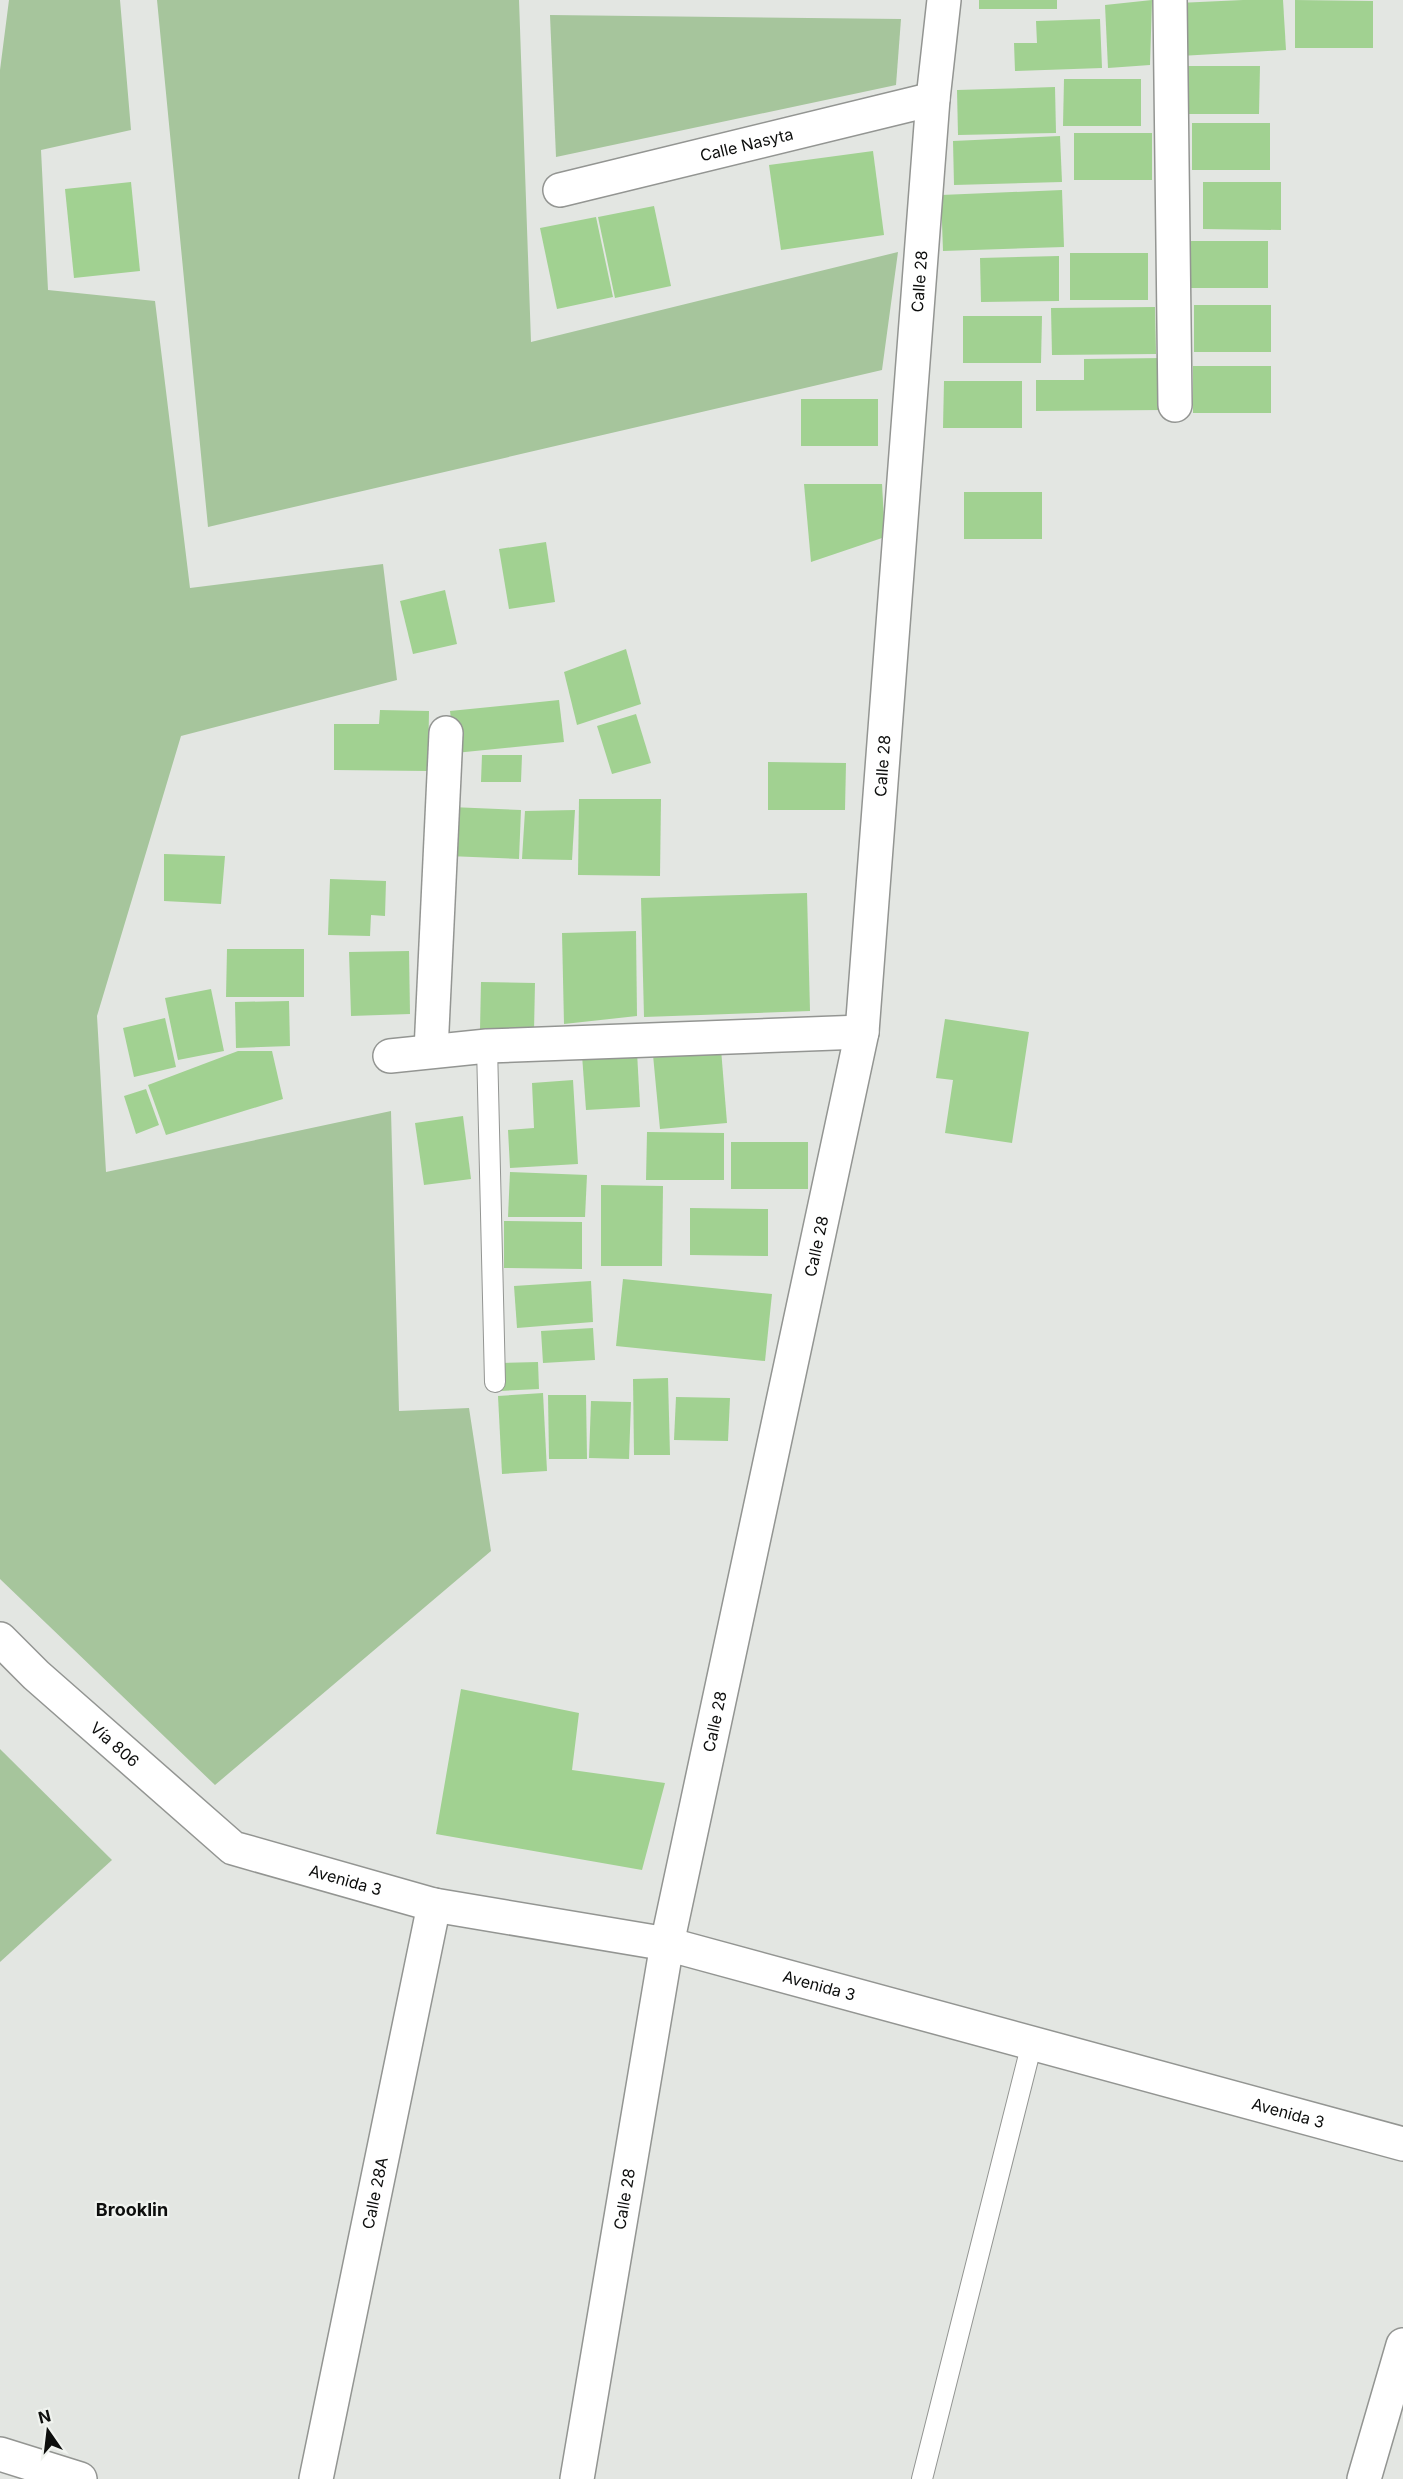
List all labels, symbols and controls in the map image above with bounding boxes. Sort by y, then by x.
street label: Calle Nasyta [698,123,795,165]
street label: Calle 28 [907,250,931,313]
street label: Calle 28 [870,734,895,798]
street label: Calle 28 [800,1214,832,1279]
street label: Calle 28 [698,1689,731,1754]
street label: Vía 806 [86,1718,143,1771]
street label: Avenida 3 [307,1860,384,1900]
street label: Avenida 3 [781,1966,858,2005]
street label: Avenida 3 [1250,2093,1327,2132]
street label: Calle 28A [358,2155,392,2231]
street label: Calle 28 [609,2167,639,2231]
district label: Brooklin [96,2199,168,2220]
north arrow [18,2401,78,2461]
text: N [36,2405,53,2428]

